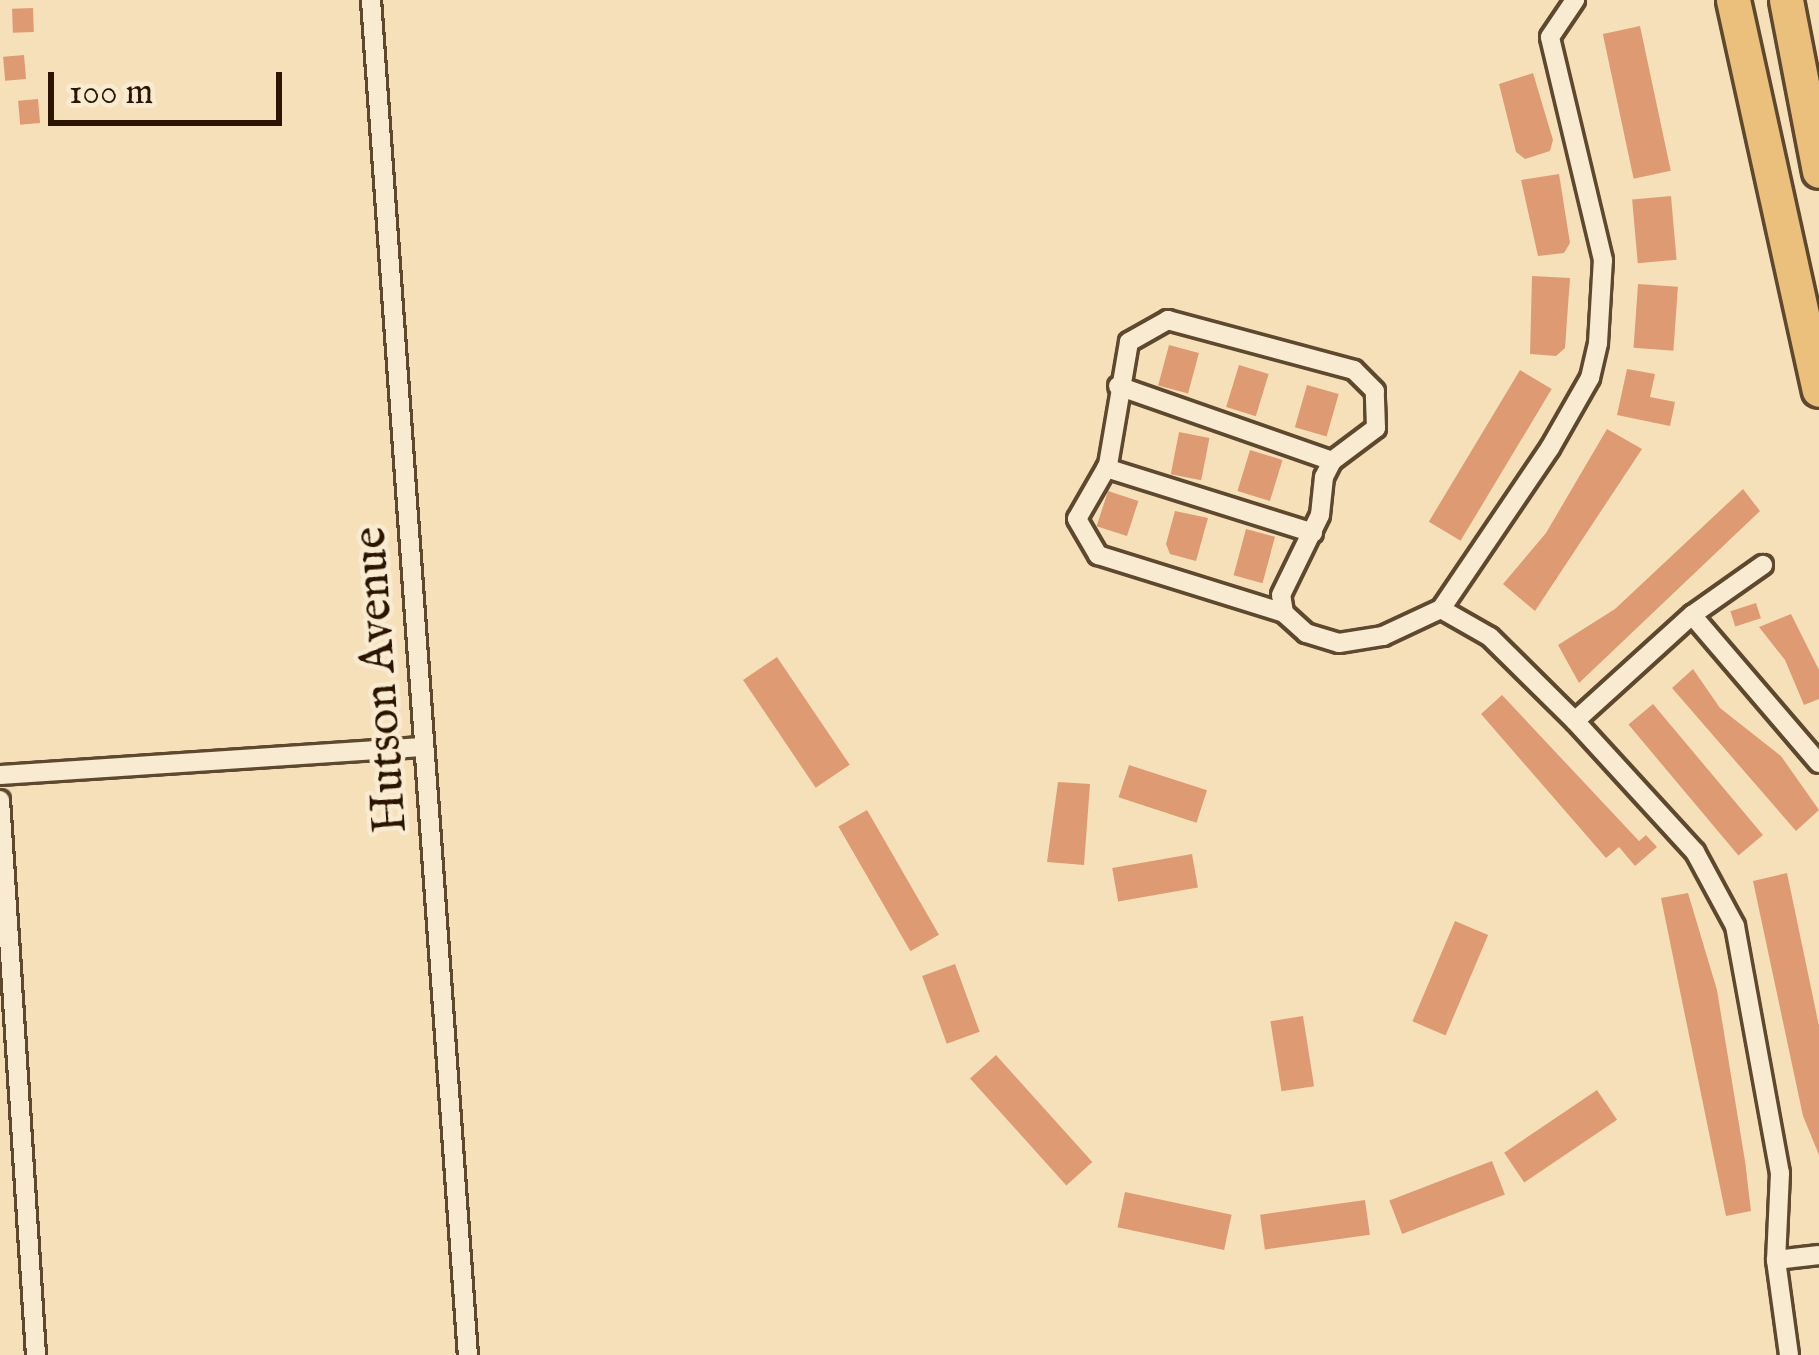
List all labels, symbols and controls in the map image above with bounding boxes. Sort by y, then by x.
scale bar [54,48,288,122]
text: 100 m [69,70,153,116]
street label: Hutson Avenue [343,525,421,835]

